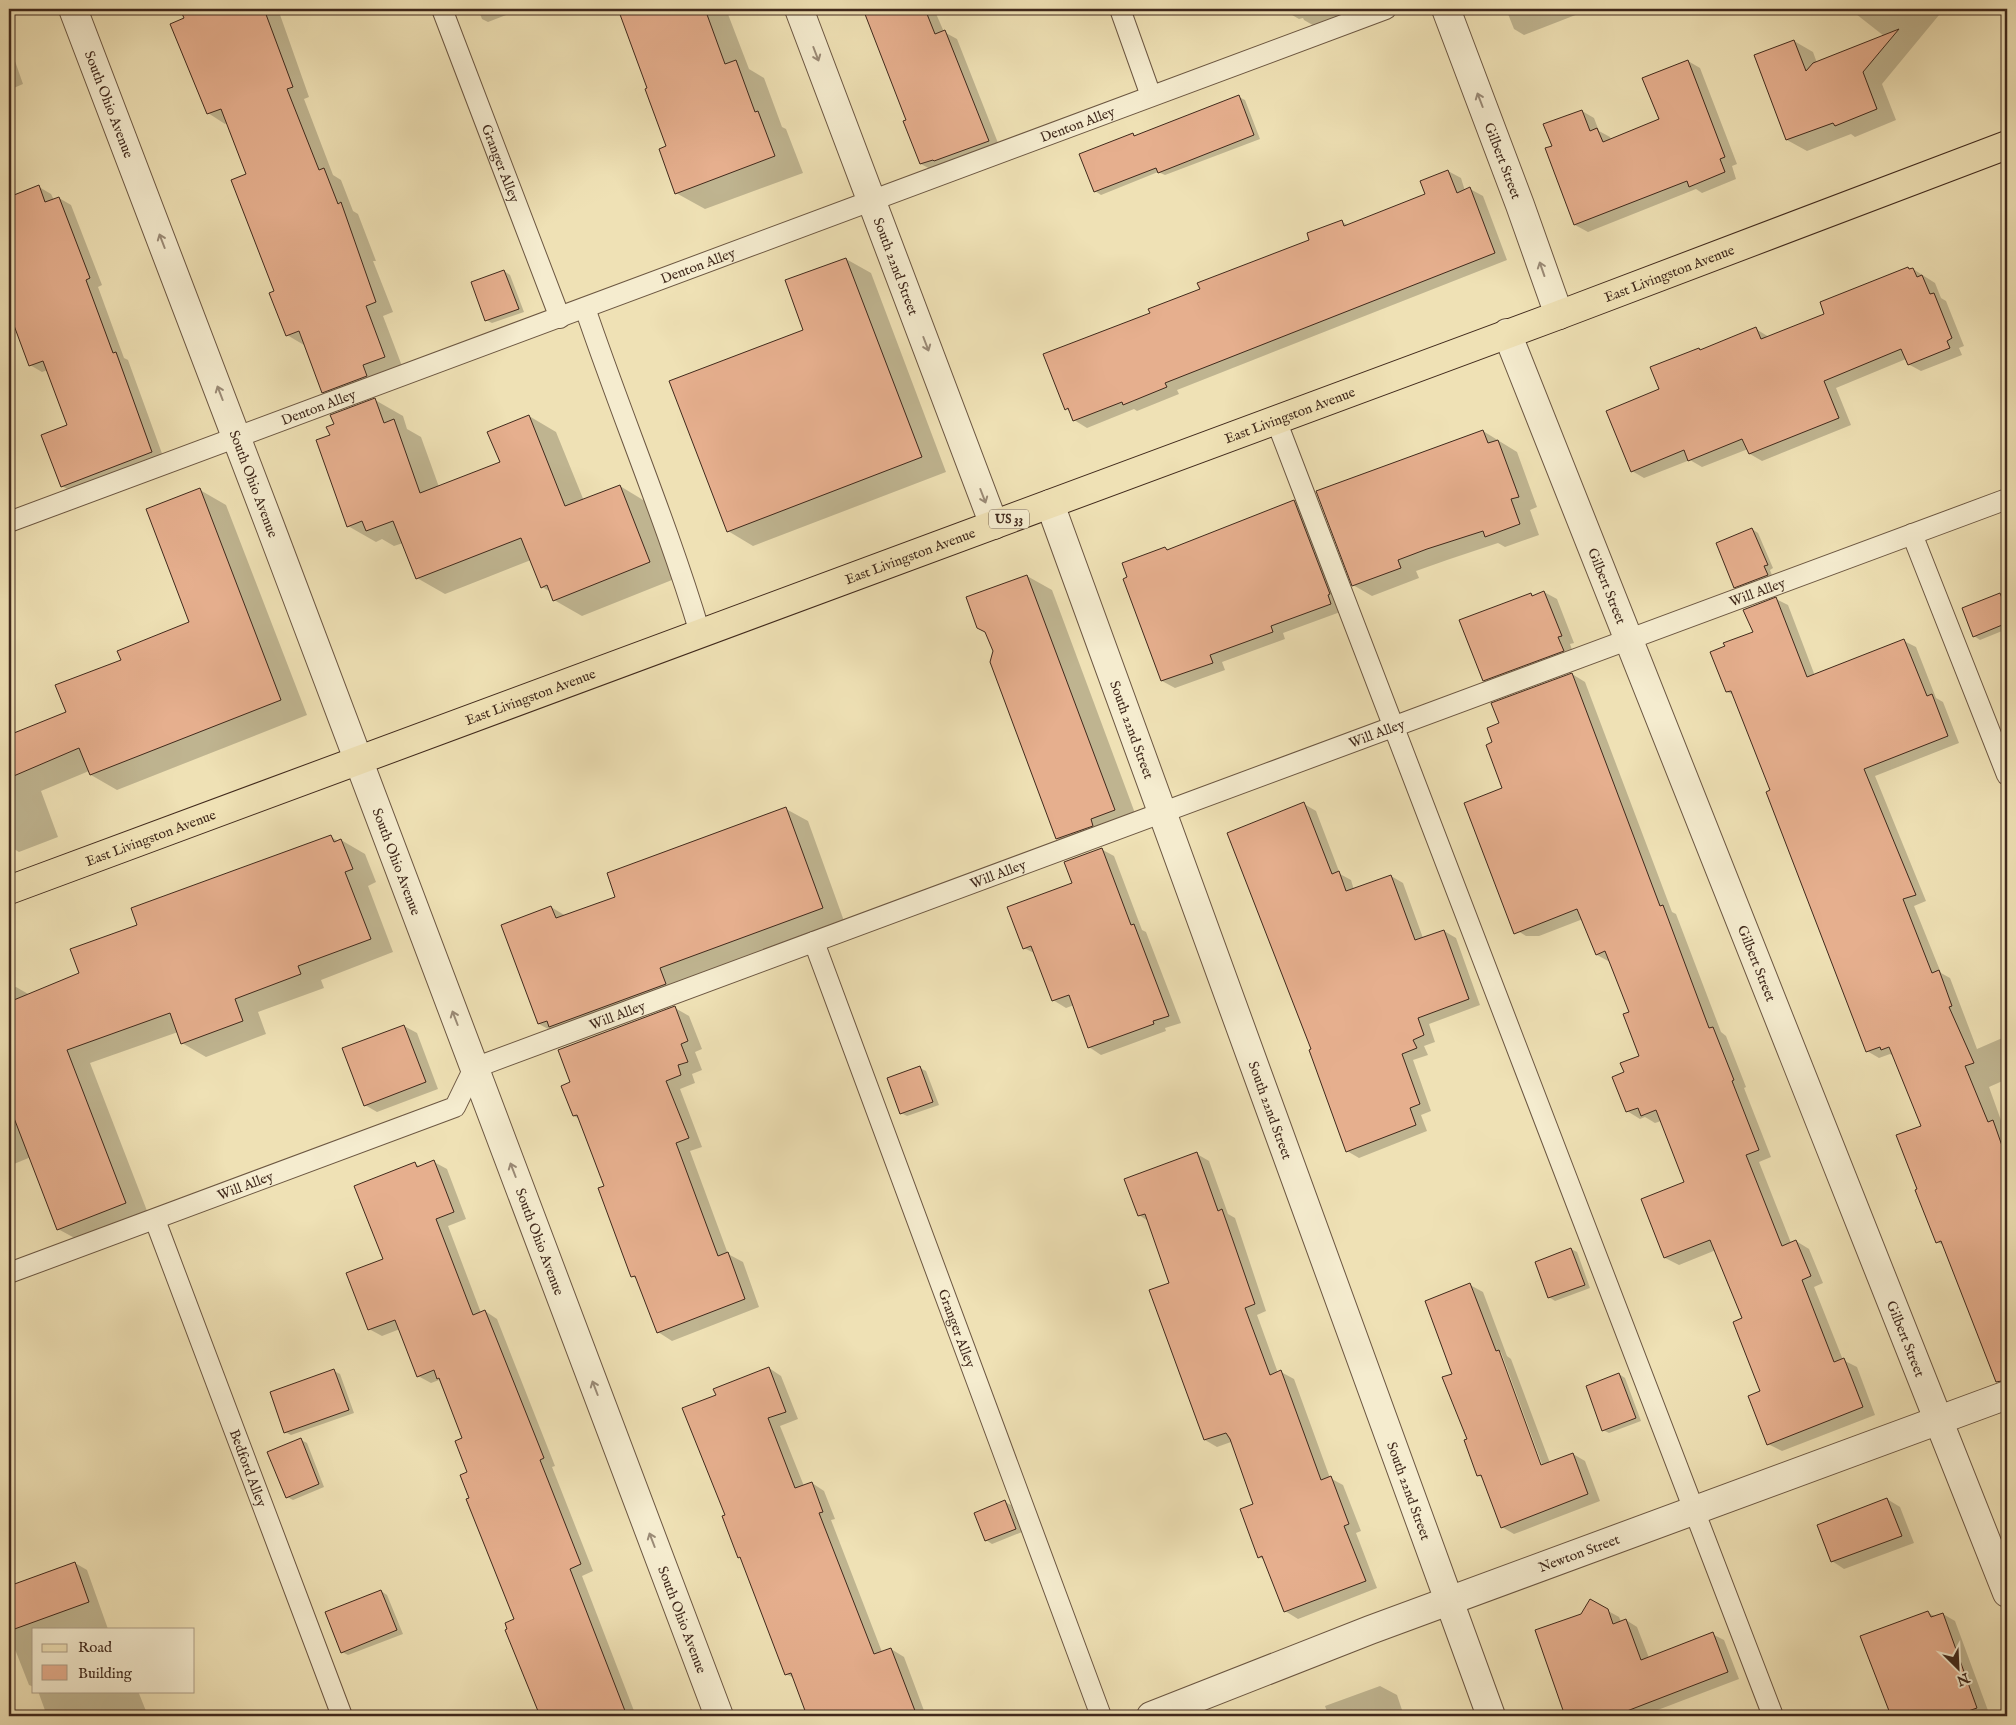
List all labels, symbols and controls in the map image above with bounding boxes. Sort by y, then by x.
one-way arrow [812,46,821,62]
street label: South Ohio Avenue [80,48,137,161]
one-way arrow [1475,93,1484,108]
street label: Denton Alley [1038,103,1118,147]
street label: Gilbert Street [1480,120,1525,202]
street label: Granger Alley [477,122,523,205]
street label: South 22nd Street [869,215,922,318]
one-way arrow [157,234,166,249]
street label: East Livingston Avenue [1602,241,1738,307]
street label: Denton Alley [658,244,738,288]
one-way arrow [1537,261,1547,277]
one-way arrow [922,336,931,351]
street label: East Livingston Avenue [1222,383,1358,448]
one-way arrow [215,385,224,401]
street label: Denton Alley [279,386,359,430]
street label: South Ohio Avenue [225,428,282,541]
one-way arrow [979,488,988,503]
road number: US 33 [989,509,1029,528]
street label: East Livingston Avenue [843,524,979,589]
street label: Gilbert Street [1583,545,1630,627]
street label: Will Alley [1727,574,1788,611]
street label: East Livingston Avenue [463,665,599,730]
street label: South 22nd Street [1105,678,1157,782]
street label: Will Alley [1346,715,1407,753]
street label: East Livingston Avenue [83,806,219,871]
street label: South Ohio Avenue [368,806,425,919]
street label: Will Alley [968,856,1029,893]
street label: Gilbert Street [1733,923,1779,1004]
street label: Will Alley [587,997,648,1034]
one-way arrow [450,1011,459,1026]
street label: South 22nd Street [1243,1059,1296,1162]
one-way arrow [508,1163,517,1178]
street label: Will Alley [215,1167,276,1205]
street label: South Ohio Avenue [511,1186,568,1299]
street label: Granger Alley [934,1287,979,1371]
street label: Gilbert Street [1882,1298,1928,1380]
one-way arrow [590,1380,599,1396]
street label: Bedford Alley [225,1427,270,1510]
street label: South 22nd Street [1382,1439,1434,1543]
street label: Newton Street [1536,1531,1622,1577]
one-way arrow [647,1532,656,1548]
street label: South Ohio Avenue [653,1564,710,1677]
legend [32,1628,195,1692]
text: Road [78,1638,113,1657]
north arrow [1934,1642,1984,1692]
text: Building [78,1664,133,1683]
text: N [1954,1668,1973,1690]

